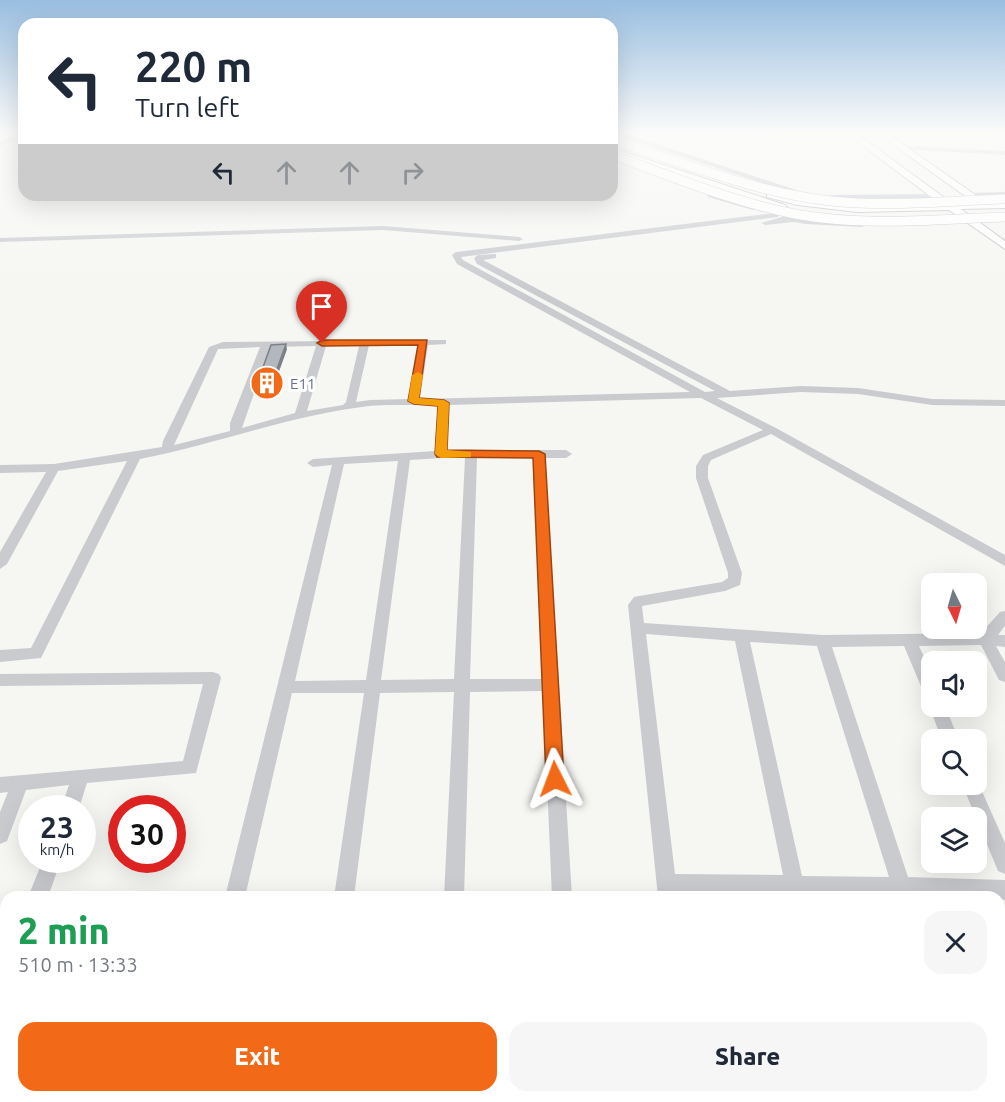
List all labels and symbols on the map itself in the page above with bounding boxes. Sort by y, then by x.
pin [296,281,347,343]
building icon: E11 [249,365,285,401]
place label: E11 [290,375,315,392]
north arrow [921,573,987,639]
position arrow [523,747,587,811]
speed limit sign: 30 [108,795,186,873]

